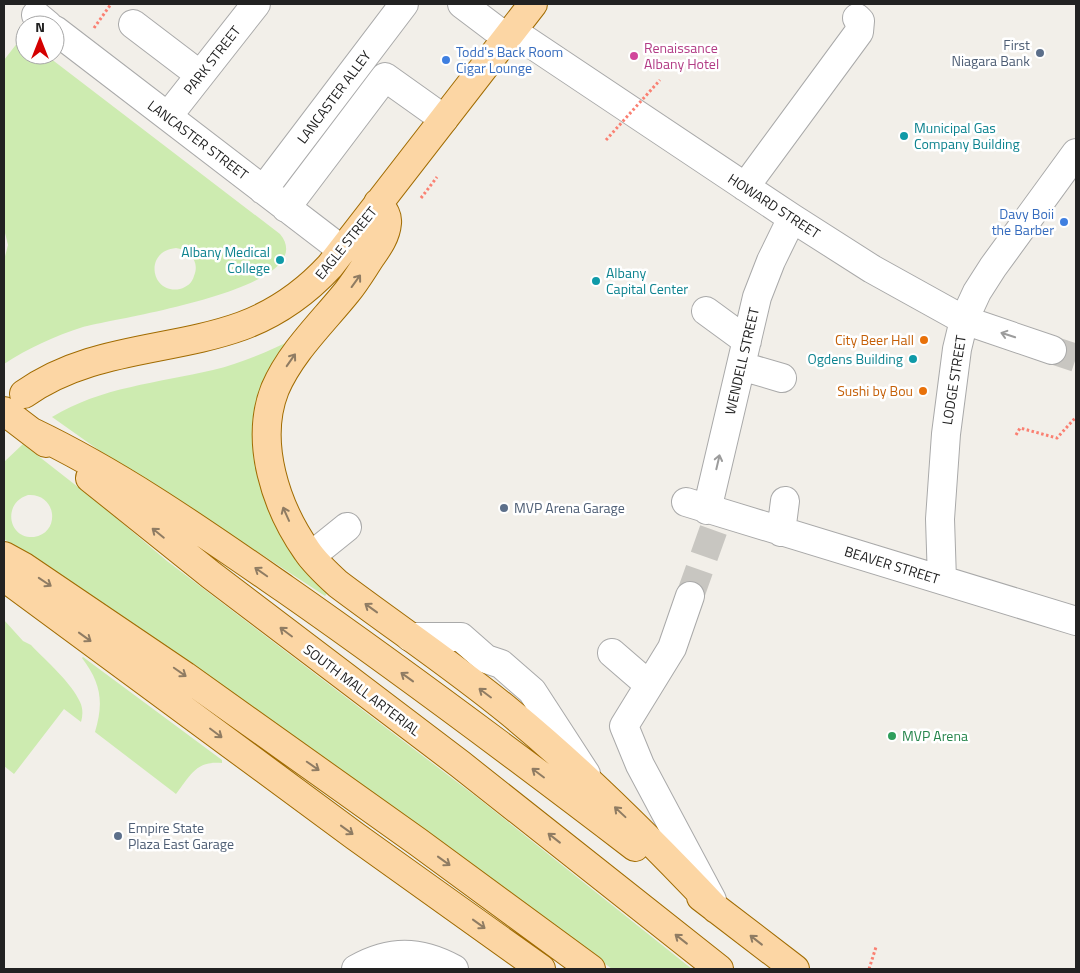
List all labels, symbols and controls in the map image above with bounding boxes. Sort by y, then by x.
north arrow [15,15,65,65]
text: N [35,16,45,37]
street label: PARK STREET [178,20,246,99]
place label: First Niagara Bank [951,34,1030,71]
place label: Renaissance Albany Hotel [644,37,719,74]
place label: Todd's Back Room Cigar Lounge [456,41,563,78]
street label: LANCASTER ALLEY [292,45,376,148]
marker: First Niagara Bank [1034,47,1046,59]
marker: Renaissance Albany Hotel [628,50,640,62]
marker: Todd's Back Room Cigar Lounge [440,54,452,66]
street label: LANCASTER STREET [144,95,254,185]
place label: Municipal Gas Company Building [914,117,1020,154]
marker: Municipal Gas Company Building [898,130,910,142]
street label: HOWARD STREET [724,168,825,244]
street label: EAGLE STREET [310,201,382,284]
place label: Davy Boii the Barber [992,203,1054,240]
marker: Davy Boii the Barber [1058,216,1070,228]
place label: Albany Medical College [181,241,270,278]
marker: Albany Medical College [274,254,286,266]
place label: Albany Capital Center [606,262,688,299]
one-way arrow [351,274,361,288]
marker: Albany Capital Center [590,275,602,287]
street label: WENDELL STREET [719,305,764,417]
place label: City Beer Hall [835,329,914,350]
one-way arrow [1001,330,1017,339]
street label: LODGE STREET [936,333,971,426]
marker: City Beer Hall [918,334,930,346]
place label: Ogdens Building [807,348,903,369]
one-way arrow [286,353,296,367]
marker: Ogdens Building [907,353,919,365]
place label: Sushi by Bou [837,380,913,401]
marker: Sushi by Bou [917,385,929,397]
one-way arrow [714,455,723,471]
place label: MVP Arena Garage [514,497,625,518]
marker: MVP Arena Garage [498,502,510,514]
one-way arrow [281,507,290,522]
one-way arrow [151,527,164,539]
street label: BEAVER STREET [842,540,943,589]
one-way arrow [254,567,268,577]
one-way arrow [38,577,52,587]
one-way arrow [365,603,378,614]
one-way arrow [280,627,293,638]
one-way arrow [78,632,92,642]
street label: SOUTH MALL ARTERIAL [300,639,425,741]
one-way arrow [173,667,187,677]
one-way arrow [400,672,414,682]
one-way arrow [478,688,492,698]
place label: MVP Arena [902,725,968,746]
one-way arrow [209,728,223,738]
marker: MVP Arena [886,730,898,742]
one-way arrow [305,761,319,771]
one-way arrow [532,768,545,779]
one-way arrow [614,806,627,818]
place label: Empire State Plaza East Garage [128,817,234,854]
one-way arrow [340,825,354,835]
marker: Empire State Plaza East Garage [112,830,124,842]
one-way arrow [548,833,561,844]
one-way arrow [437,856,450,867]
one-way arrow [472,919,486,929]
one-way arrow [675,934,688,945]
one-way arrow [750,934,763,945]

